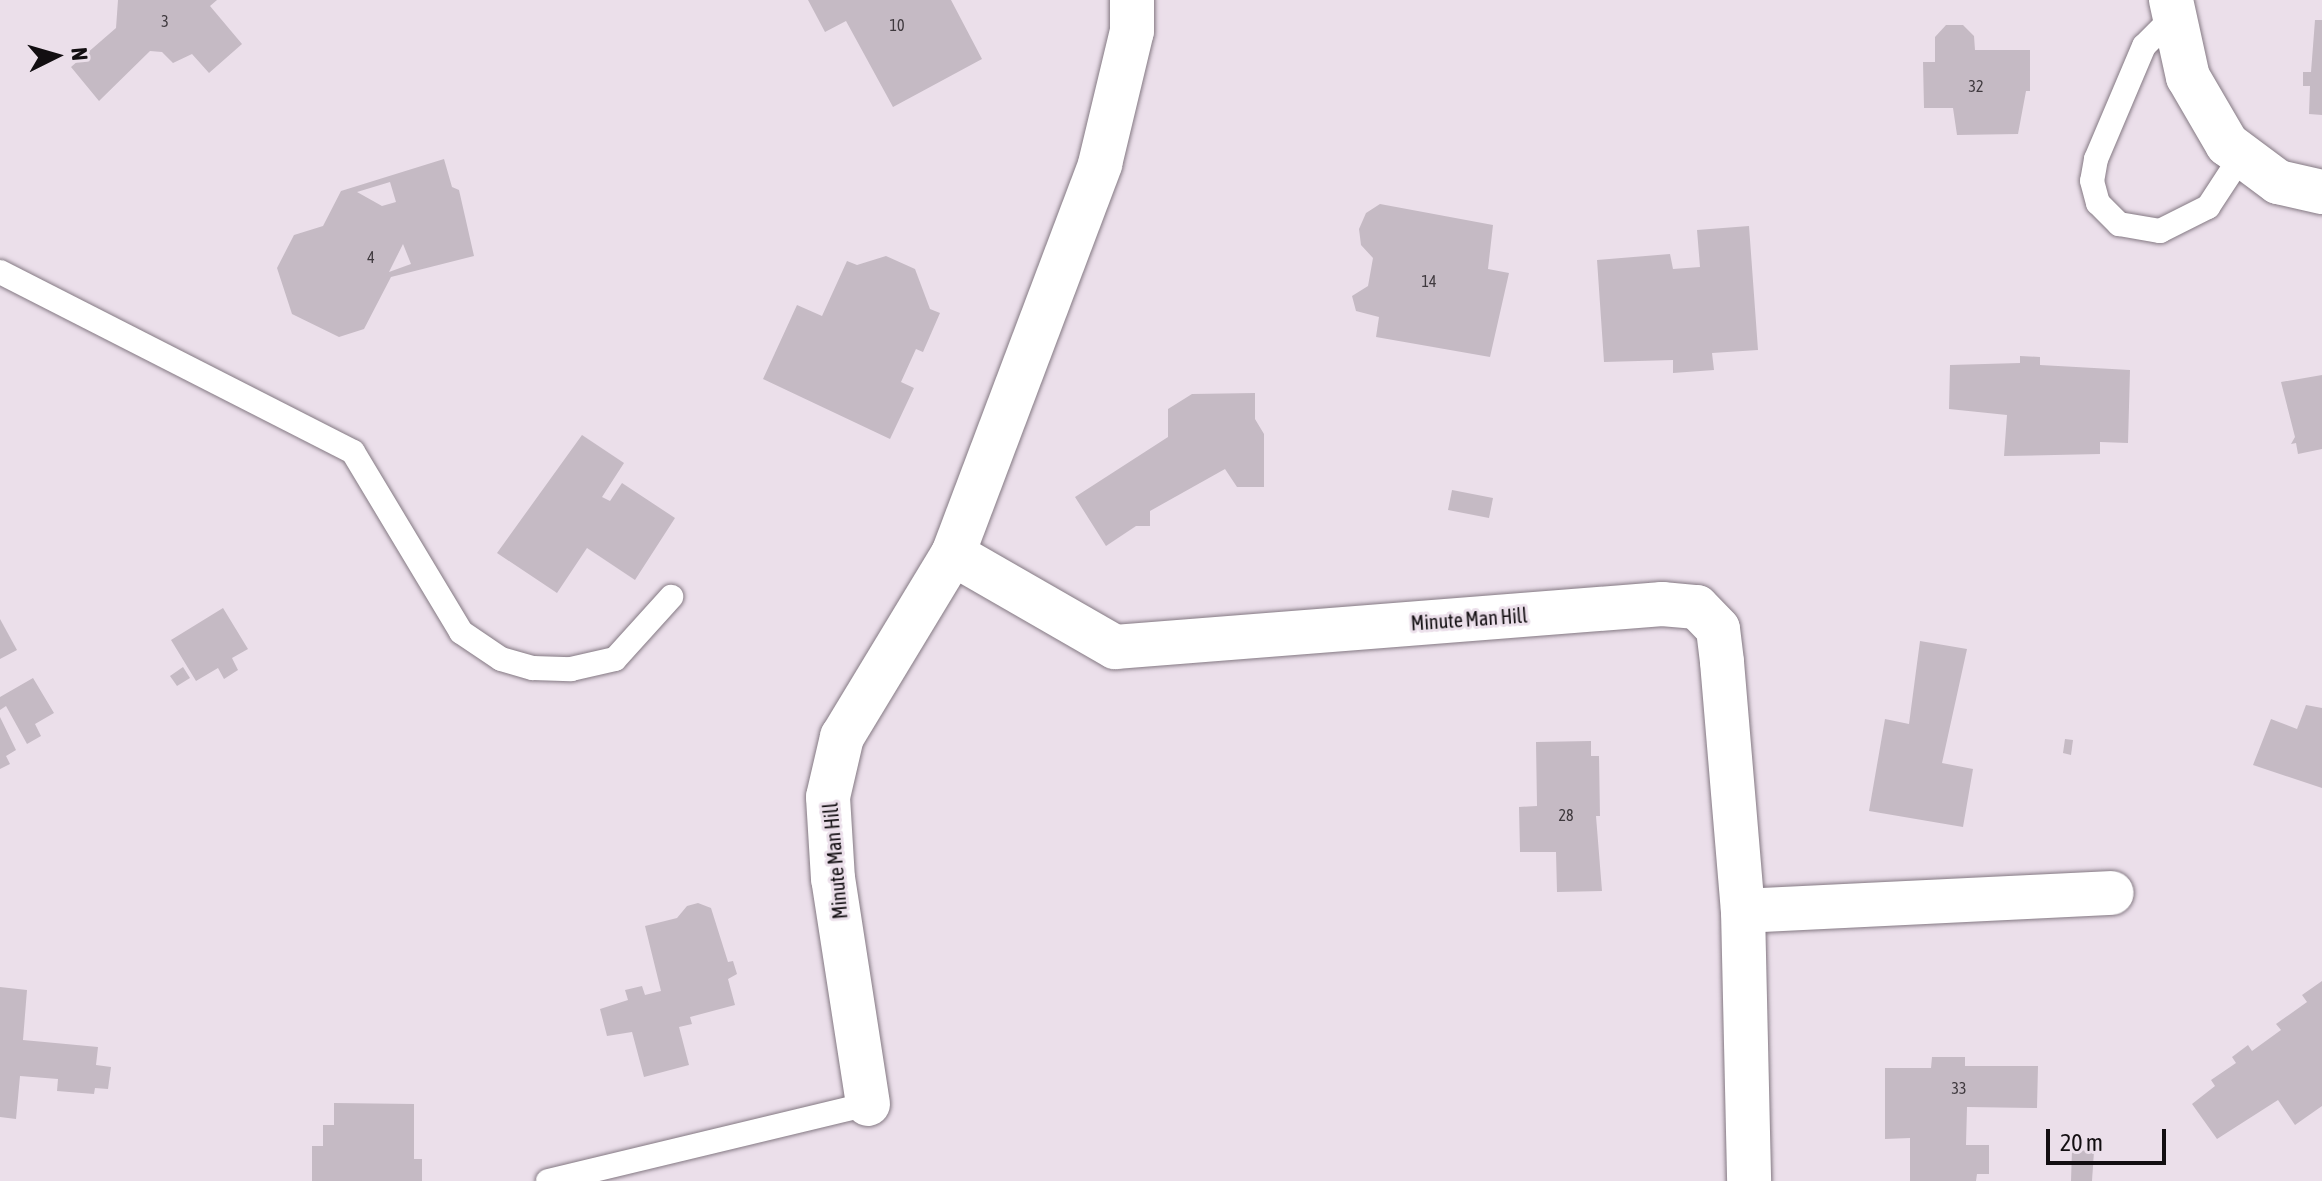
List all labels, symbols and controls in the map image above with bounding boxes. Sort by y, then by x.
house number: 3 [161,11,169,31]
house number: 10 [889,15,905,35]
north arrow [16,16,96,96]
text: N [66,46,93,62]
house number: 32 [1968,76,1984,96]
house number: 4 [367,247,375,267]
house number: 14 [1421,271,1437,291]
street label: Minute Man Hill [1410,603,1528,635]
street label: Minute Man Hill [818,802,852,920]
house number: 28 [1558,805,1574,825]
house number: 33 [1951,1078,1967,1098]
scale bar [2050,1113,2170,1163]
text: 20 m [2060,1129,2103,1156]

